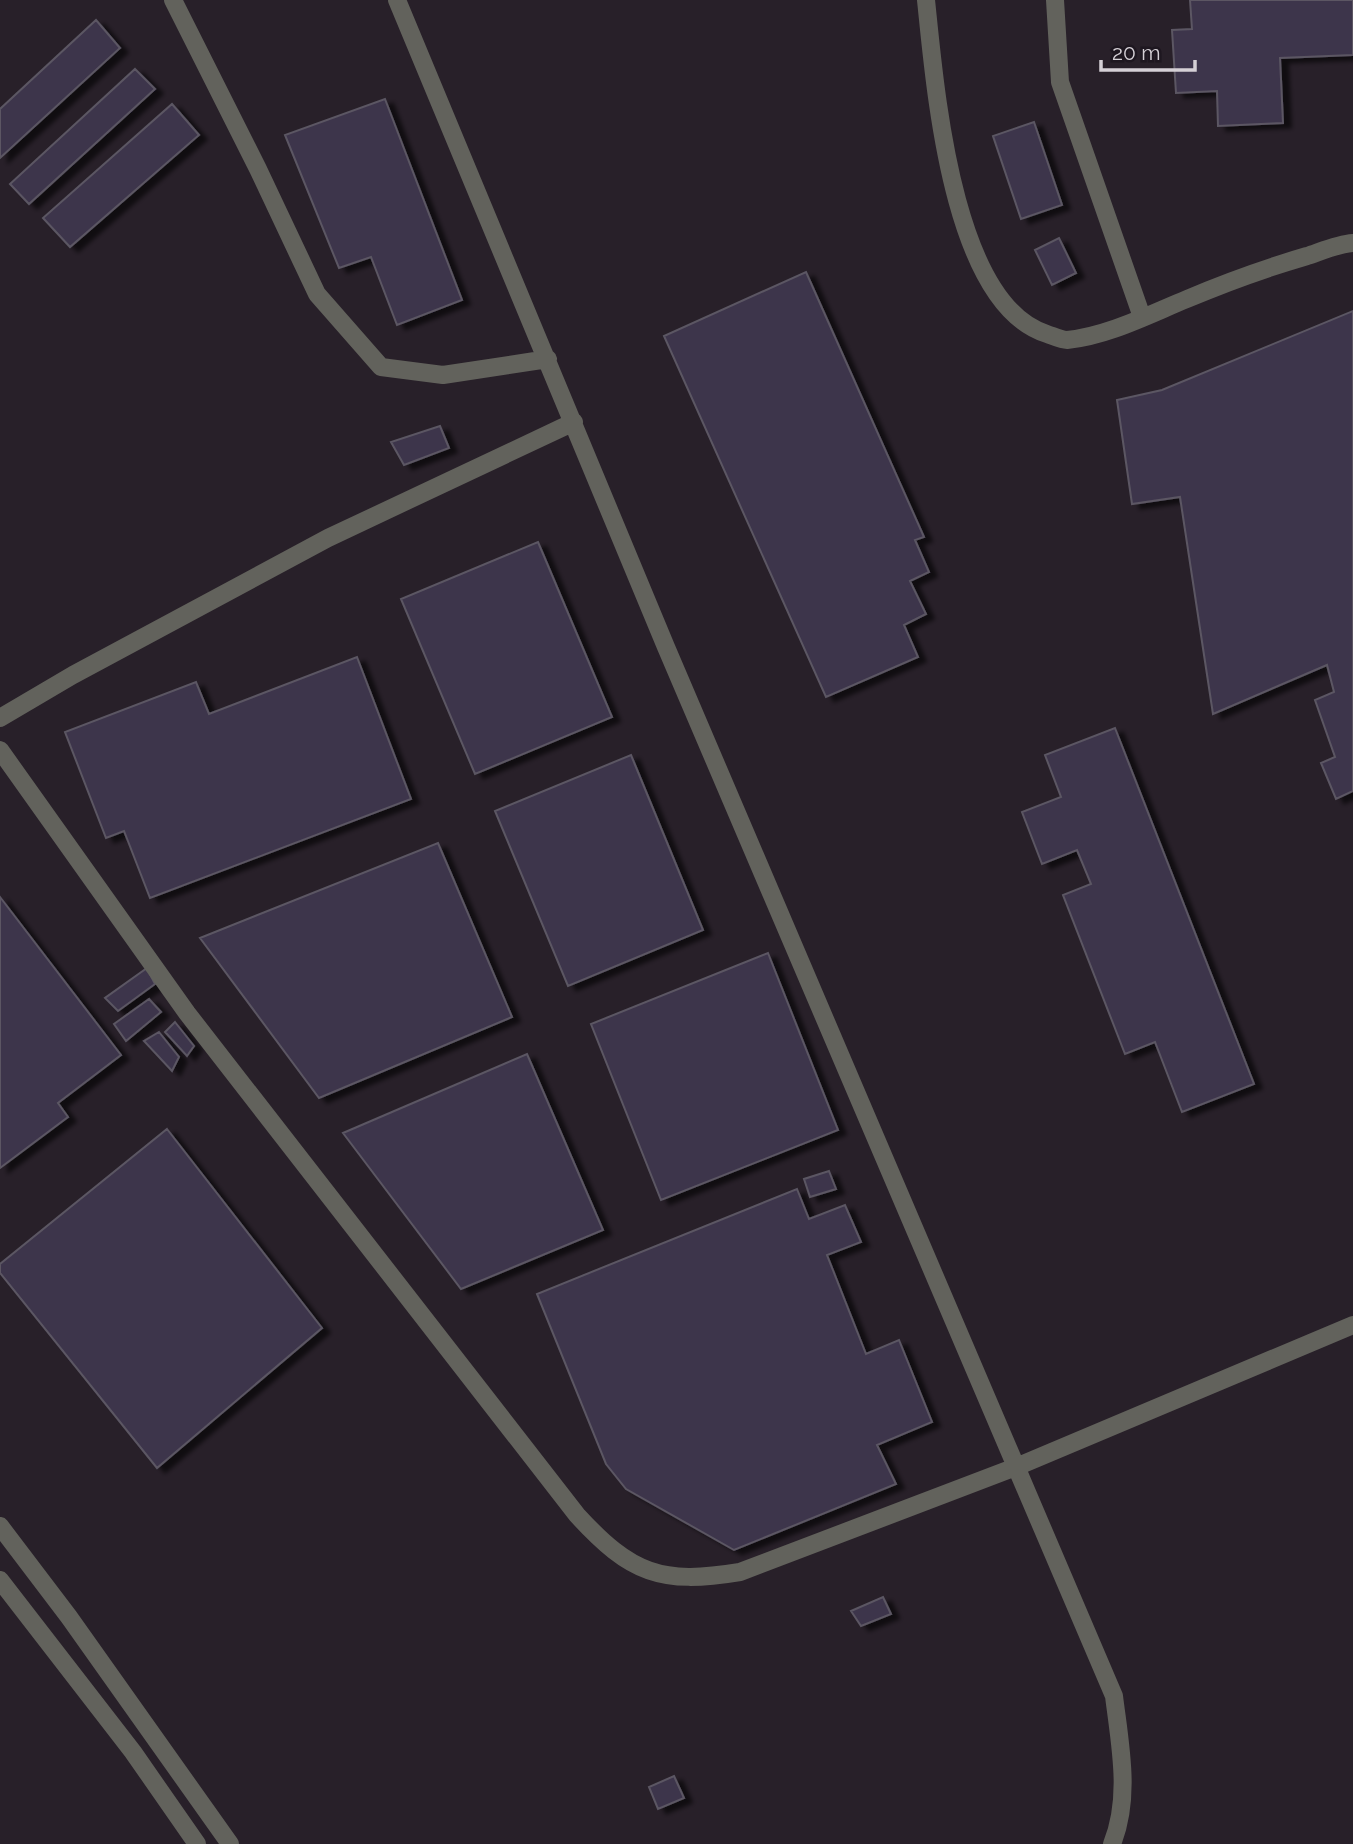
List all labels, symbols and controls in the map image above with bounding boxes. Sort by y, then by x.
scale bar [1101,28,1196,72]
text: 20 m [1112,40,1160,65]

